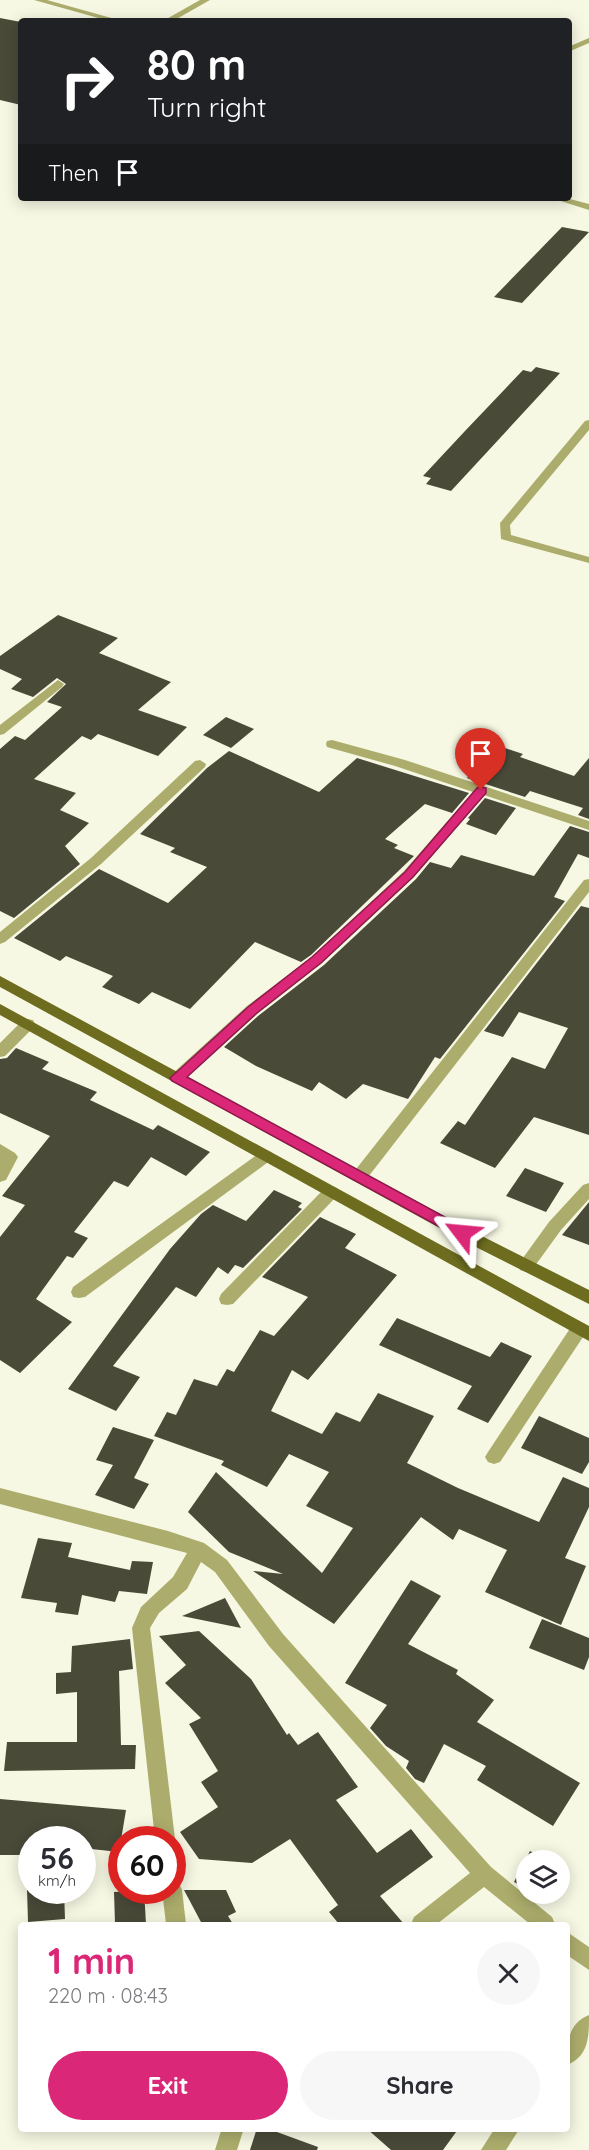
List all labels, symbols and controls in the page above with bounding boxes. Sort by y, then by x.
text: 80 m [147,38,246,91]
icon: right [48,42,126,120]
text: Turn right [147,90,266,124]
icon: arrive [111,156,144,189]
text: Then [48,159,99,187]
pin [455,728,506,790]
icon: arrive [464,737,497,770]
position arrow [430,1201,494,1265]
speed limit sign: 60 [108,1826,186,1904]
text: 56 [40,1839,74,1877]
map controls [516,1850,570,1904]
button: layers [516,1850,570,1904]
text: km/h [38,1871,76,1890]
text: 1 min [48,1938,135,1983]
button: close [477,1942,540,2005]
text: 220 m · 08:43 [48,1983,168,2008]
button: Exit [48,2051,288,2120]
button: Share [300,2051,540,2120]

